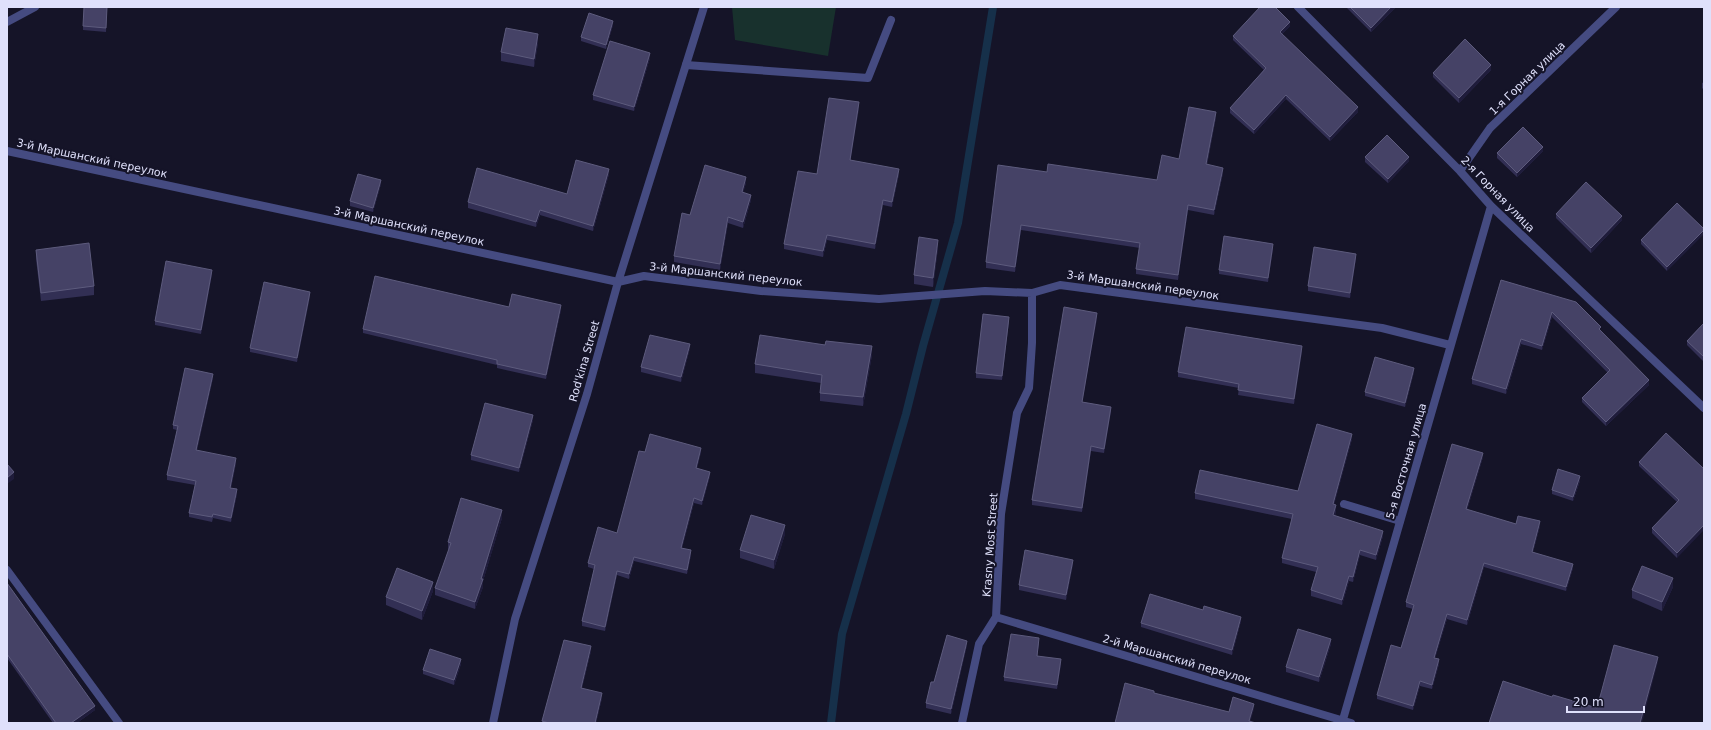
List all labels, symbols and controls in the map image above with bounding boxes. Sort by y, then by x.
street label: 1-я Горная улица [1487,39,1568,118]
street label: 3-й Маршанский переулок [15,136,169,181]
street label: 2-я Горная улица [1458,154,1537,235]
street label: 3-й Маршанский переулок [332,204,486,249]
street label: 3-й Маршанский переулок [649,260,804,289]
street label: 3-й Маршанский переулок [1066,268,1220,303]
street label: Rod'kina Street [567,318,602,403]
street label: 5-я Восточная улица [1384,402,1429,521]
street label: Krasny Most Street [980,492,1001,598]
street label: 2-й Маршанский переулок [1101,632,1253,687]
scale bar [1567,688,1644,714]
text: 20 m [1573,695,1604,709]

